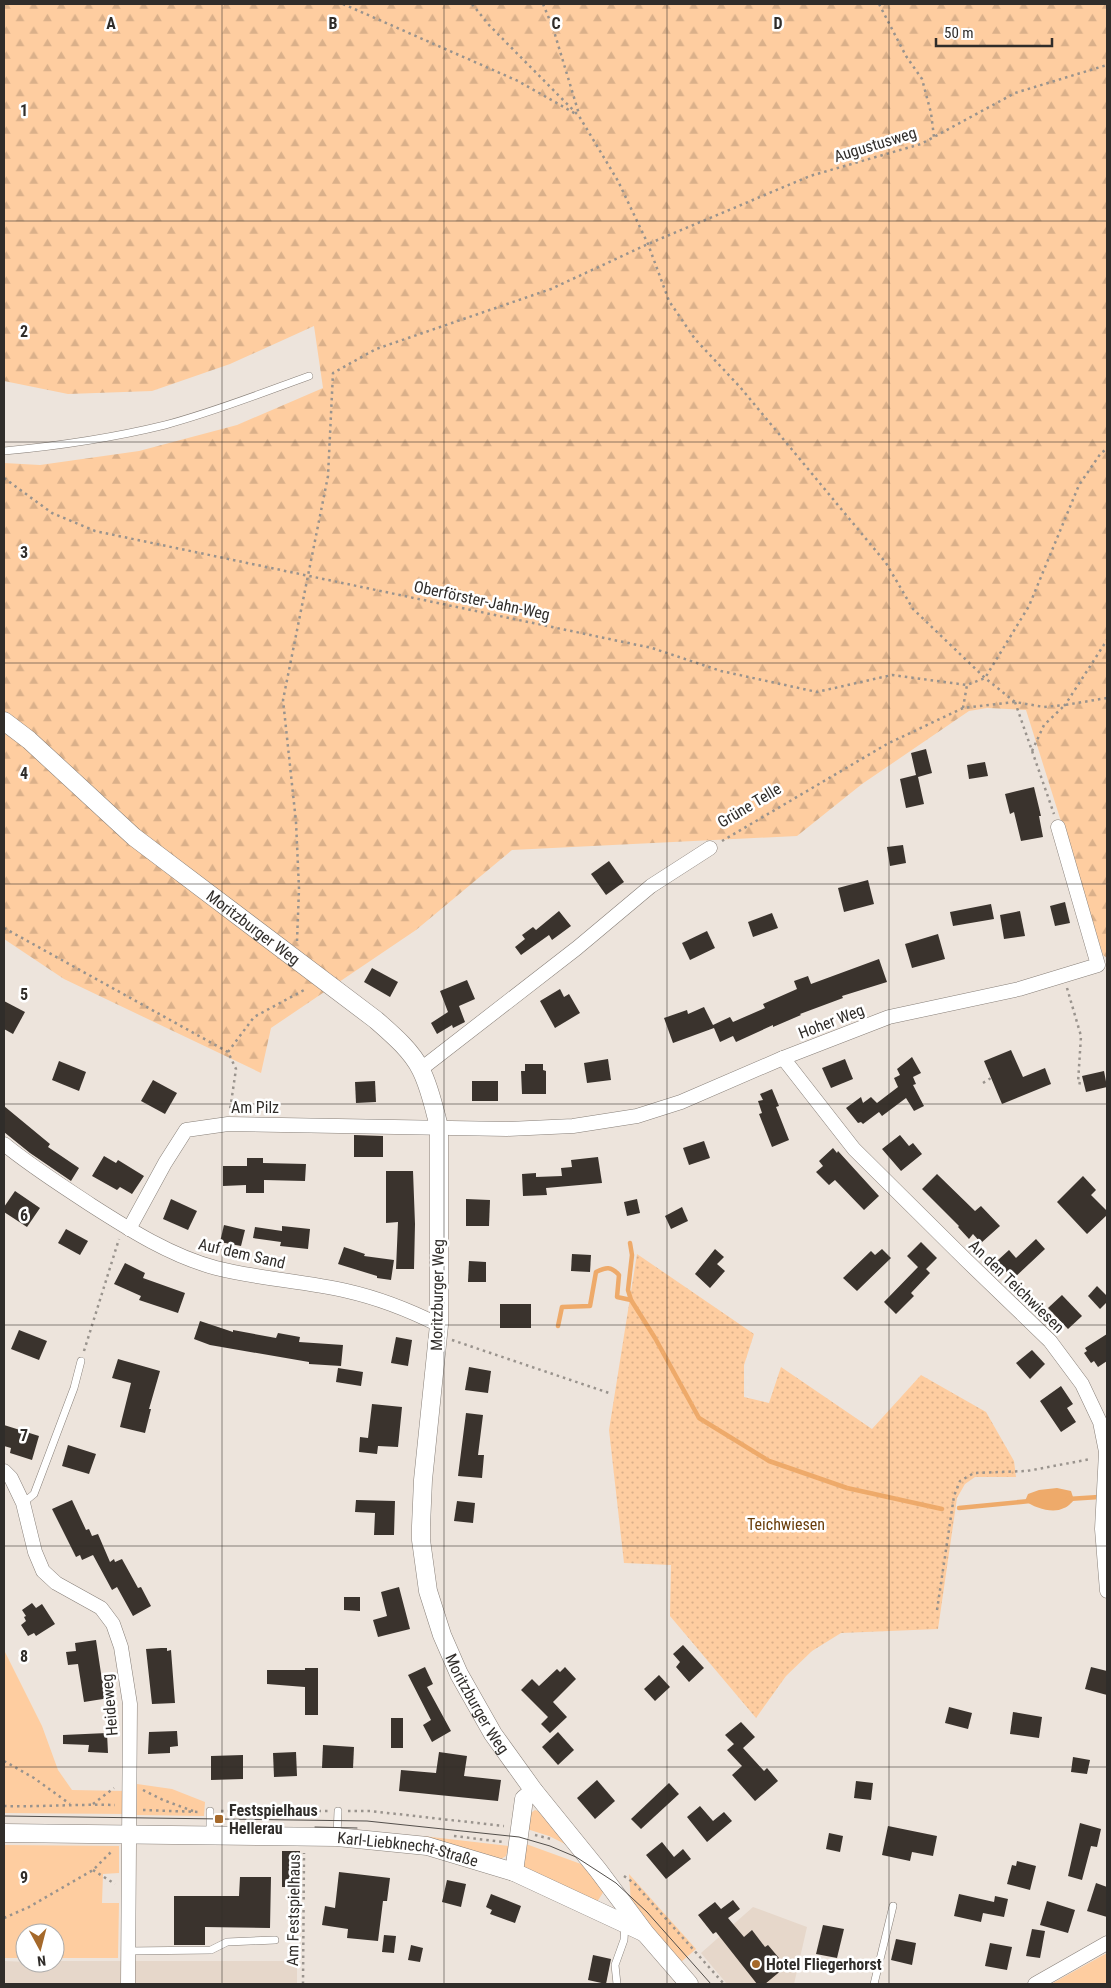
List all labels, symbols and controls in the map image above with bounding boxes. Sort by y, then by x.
text: A [106,14,116,33]
text: B [329,14,338,33]
text: C [551,14,561,33]
text: D [773,14,783,33]
scale bar [936,15,1052,47]
text: 50 m [944,24,974,42]
text: 1 [20,101,28,120]
street label: Augustusweg [832,123,919,166]
text: 2 [20,322,28,341]
text: 3 [20,543,28,562]
street label: Oberförster-Jahn-Weg [412,577,552,624]
text: 4 [20,764,28,783]
street label: Grüne Telle [714,779,784,832]
street label: Moritzburger Weg [203,886,303,969]
text: 5 [20,985,28,1004]
street label: Hoher Weg [796,1000,867,1043]
street label: Am Pilz [231,1098,279,1117]
text: 6 [20,1206,28,1225]
street label: Auf dem Sand [197,1234,287,1273]
street label: An den Teichwiesen [965,1236,1068,1337]
street label: Moritzburger Weg [427,1239,448,1351]
text: 7 [20,1426,28,1445]
park label: Teichwiesen [747,1515,825,1534]
text: 8 [20,1647,28,1666]
street label: Moritzburger Weg [441,1651,513,1757]
street label: Heideweg [97,1673,122,1737]
place label: Festspielhaus Hellerau [229,1801,318,1838]
marker: Festspielhaus Hellerau [213,1813,225,1825]
street label: Karl-Liebknecht-Straße [336,1828,480,1871]
street label: Am Festspielhaus [283,1854,304,1966]
text: 9 [20,1868,28,1887]
north arrow [15,1923,65,1973]
text: N [36,1952,47,1969]
place label: Hotel Fliegerhorst [766,1955,882,1974]
marker: Hotel Fliegerhorst [750,1958,762,1970]

